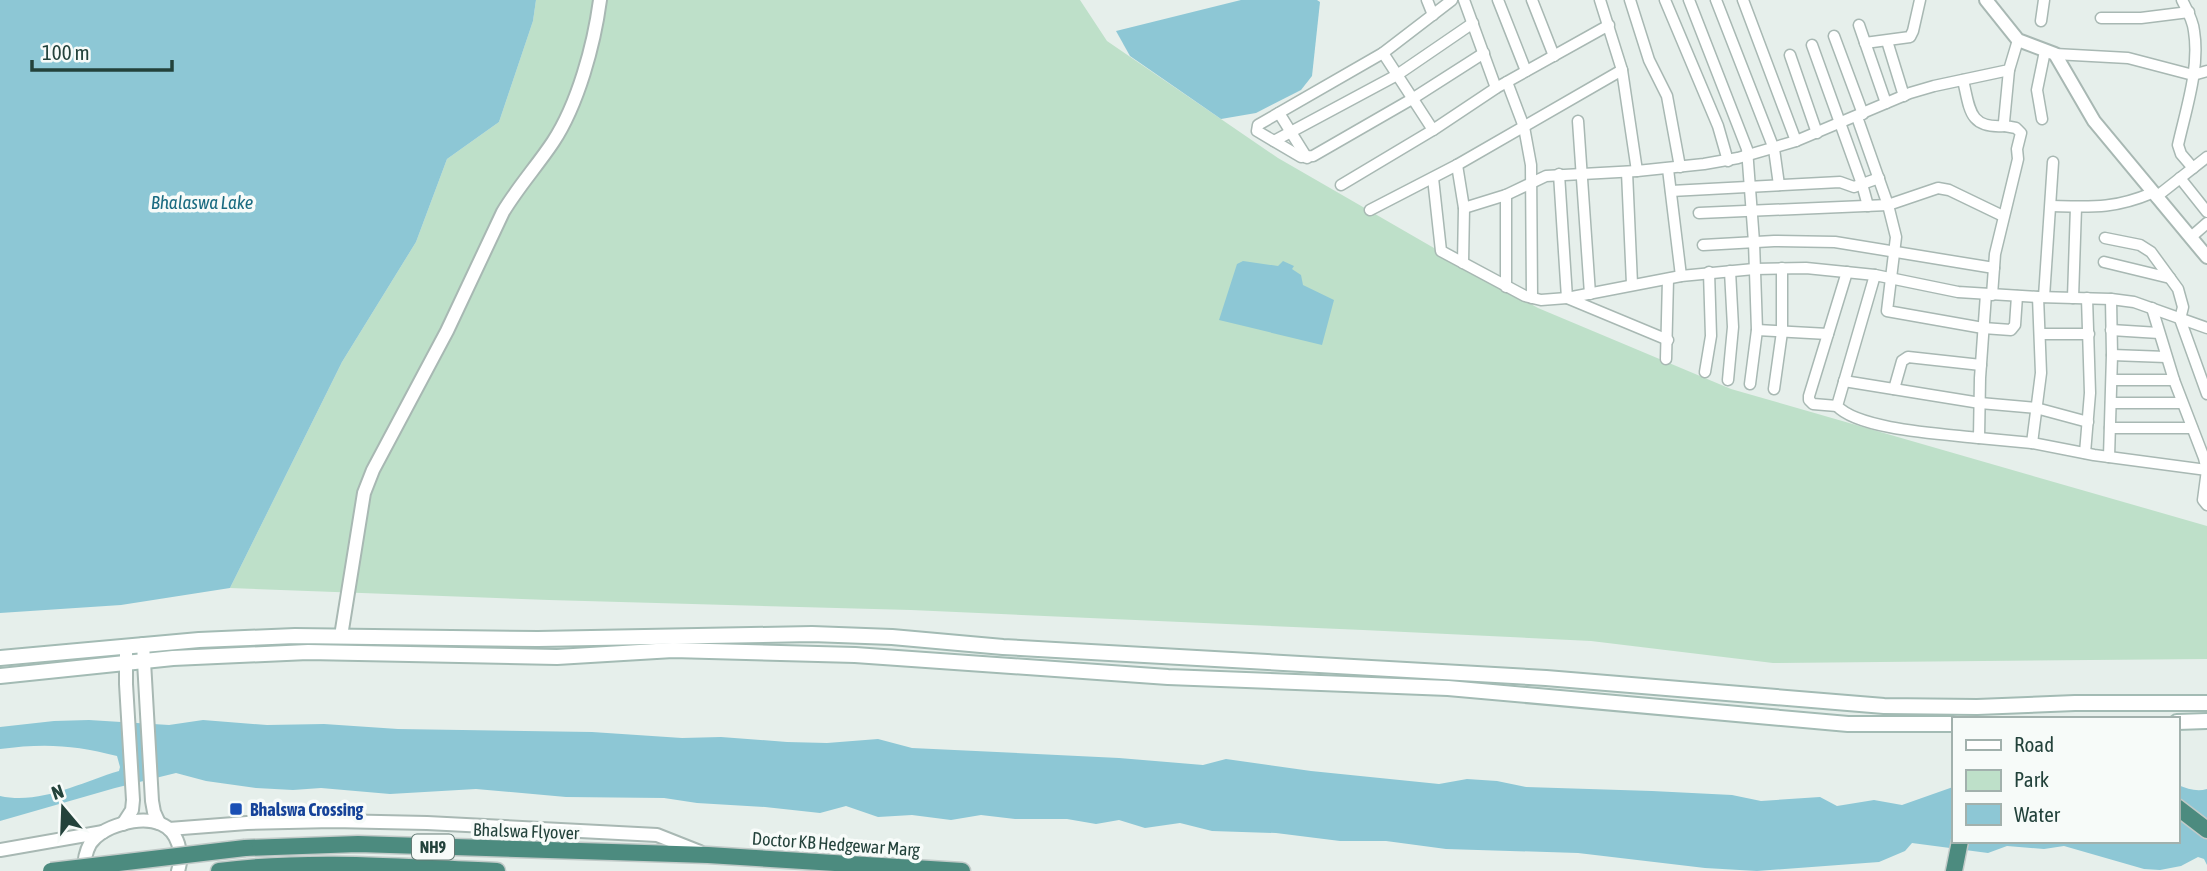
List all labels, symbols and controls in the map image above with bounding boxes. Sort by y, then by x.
scale bar [32,28,172,72]
text: 100 m [42,40,90,64]
water label: Bhalaswa Lake [151,191,253,213]
legend [1952,717,2179,843]
text: Road [2014,732,2054,756]
text: Park [2014,767,2049,791]
north arrow [28,773,98,843]
text: N [49,780,66,804]
place label: Bhalswa Crossing [250,799,364,820]
marker: Bhalswa Crossing [228,801,244,817]
text: Water [2014,802,2061,826]
street label: Bhalswa Flyover [473,819,580,843]
street label: Doctor KB Hedgewar Marg [751,828,921,860]
road number: NH9 [412,834,454,860]

